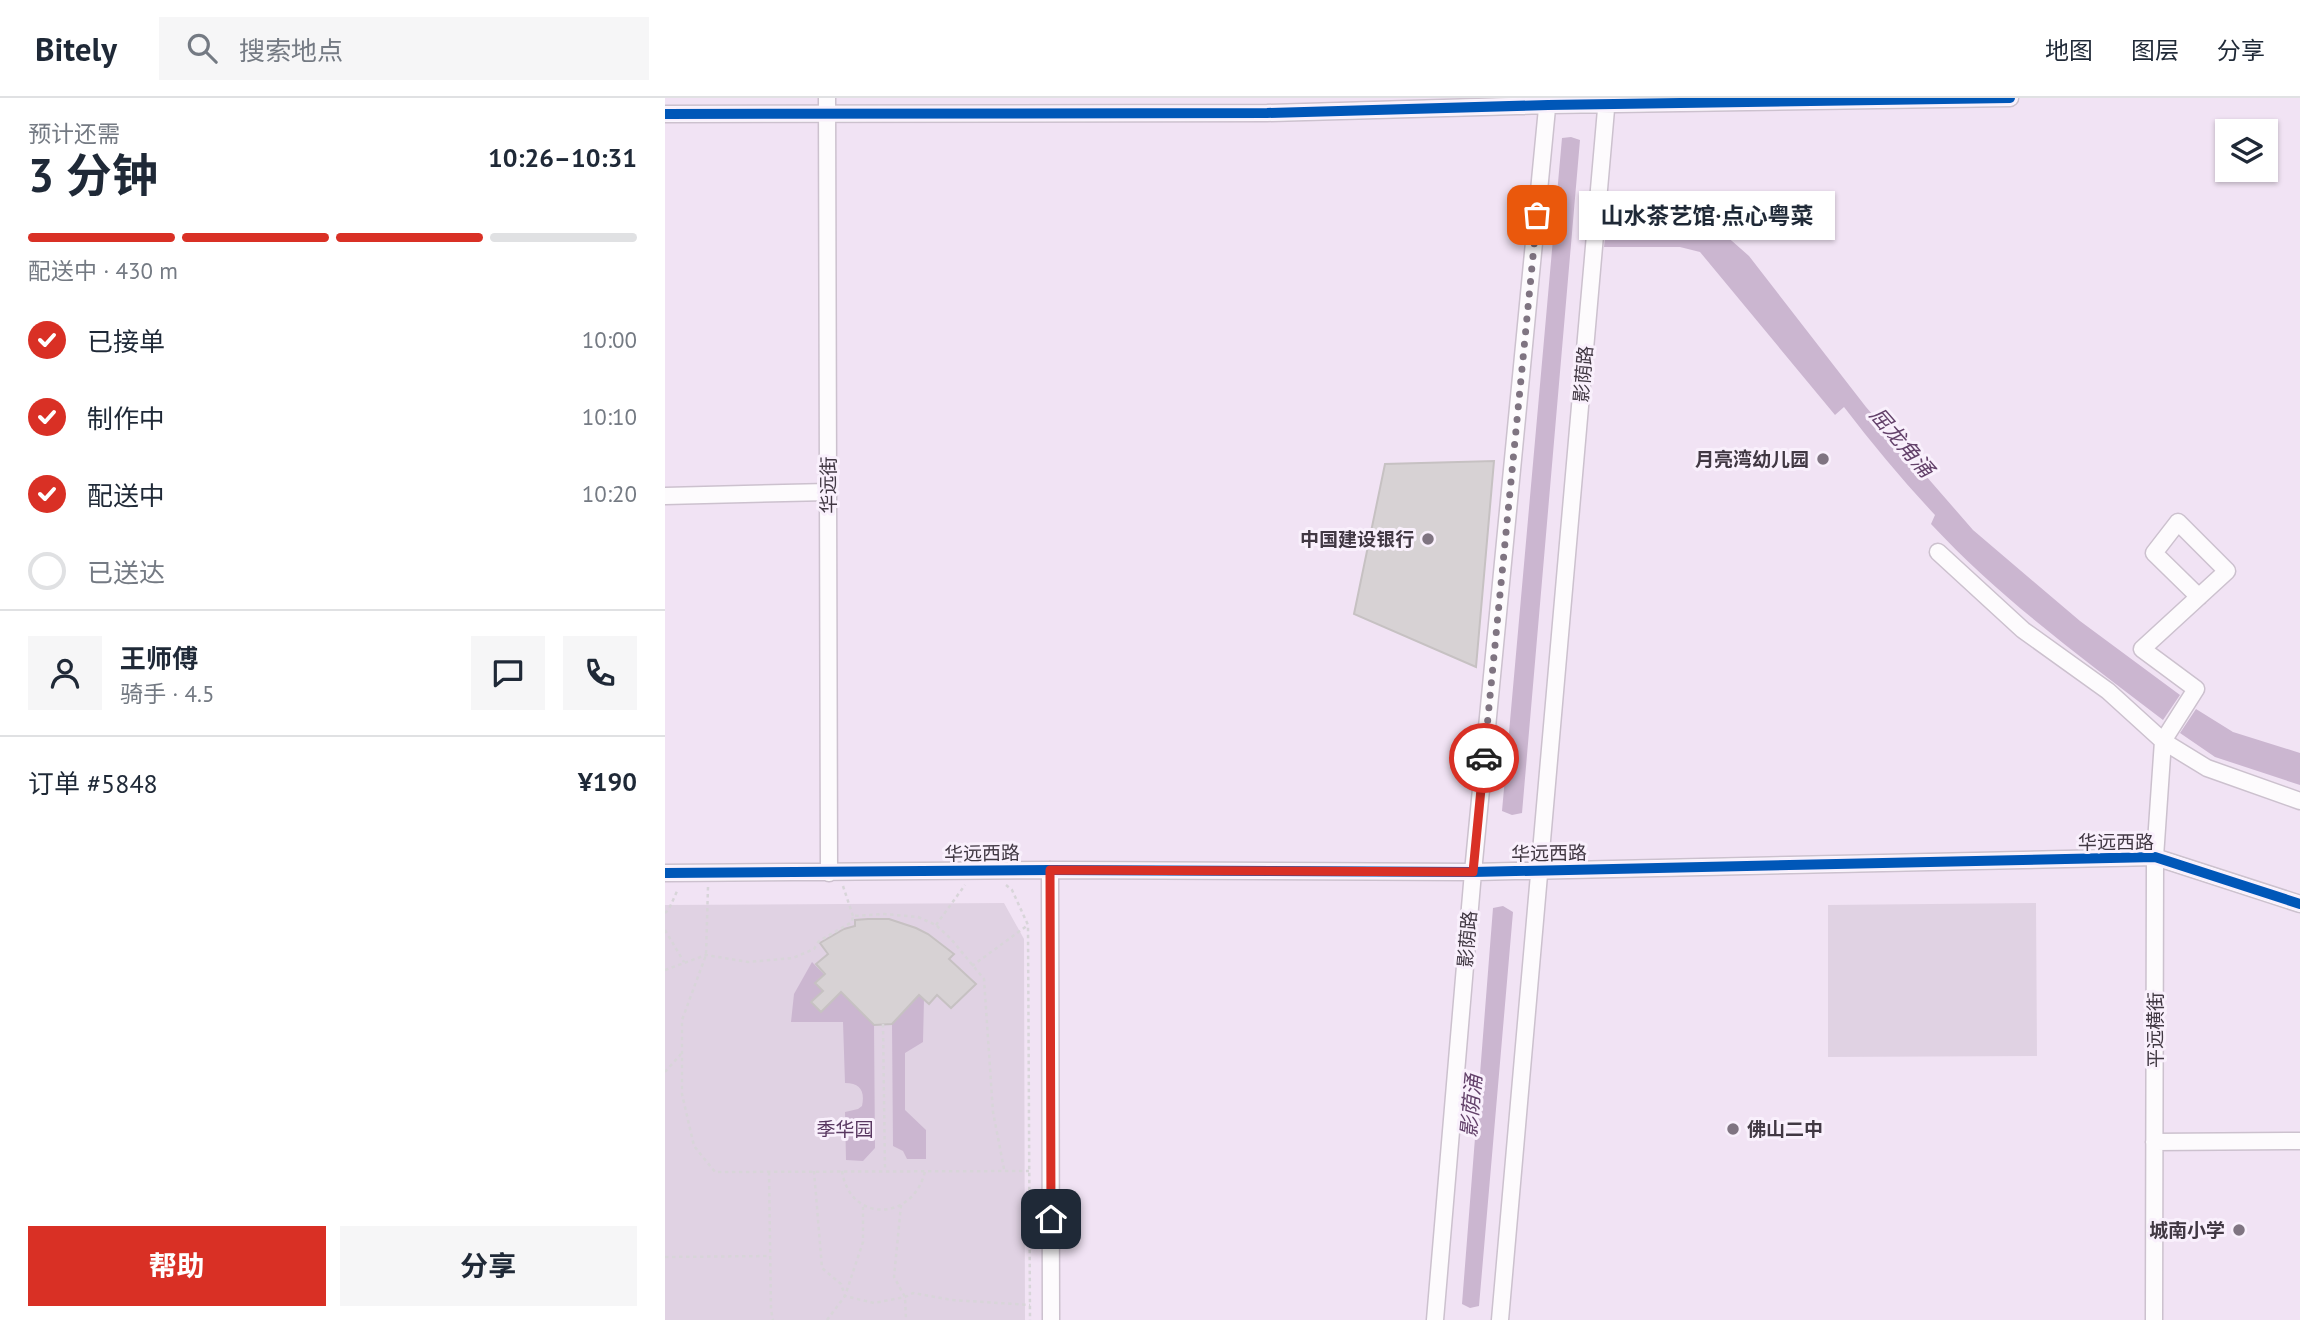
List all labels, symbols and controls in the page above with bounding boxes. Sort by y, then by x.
search box [159,17,649,80]
text: Bitely [35,27,117,70]
icon: search [183,29,221,67]
text: 搜索地点 [239,34,343,67]
text: 地图 [2045,35,2093,66]
text: 图层 [2131,35,2179,66]
text: 分享 [2217,35,2265,66]
text: 预计还需 [28,119,120,148]
map controls [2215,119,2278,182]
button: layers [2215,119,2278,182]
text: 10:26–10:31 [488,141,637,174]
text: 3 分钟 [28,145,158,205]
pin [1507,185,1567,245]
callout: 山水茶艺馆·点心粤菜 [1579,190,1835,240]
icon: bag [1518,196,1556,234]
text: 山水茶艺馆·点心粤菜 [1601,201,1813,230]
text: 配送中 · 430 m [28,256,178,285]
icon: check [28,321,66,359]
text: 已接单 [87,325,165,358]
text: 10:00 [582,325,637,354]
street label: 影荫路 [1569,345,1597,403]
icon: check [28,398,66,436]
water label: 屈龙角涌 [1864,401,1941,484]
text: 制作中 [87,402,165,435]
text: 10:10 [582,402,637,431]
place label: 月亮湾幼儿园 [1695,447,1809,471]
marker: 月亮湾幼儿园 [1815,451,1831,467]
street label: 华远街 [816,456,840,514]
icon: check [28,475,66,513]
text: 配送中 [87,479,165,512]
text: 10:20 [582,479,637,508]
place label: 中国建设银行 [1300,527,1414,551]
marker: 中国建设银行 [1420,531,1436,547]
text: 已送达 [87,556,165,589]
button: person [28,636,102,710]
button: chat [471,636,545,710]
button: phone [563,636,637,710]
text: 王师傅 [120,642,198,675]
text: 骑手 · 4.5 [120,679,214,708]
courier [1449,723,1519,793]
icon: car [1465,739,1503,777]
text: ¥190 [578,765,637,798]
text: 订单 #5848 [28,767,158,800]
street label: 华远西路 [2078,830,2154,854]
street label: 华远西路 [944,840,1020,866]
street label: 华远西路 [1511,840,1587,866]
street label: 影荫路 [1453,910,1481,968]
street label: 平远横街 [2143,992,2167,1068]
water label: 影荫涌 [1455,1071,1487,1139]
park label: 季华园 [816,1117,874,1141]
place label: 佛山二中 [1747,1117,1823,1141]
marker: 佛山二中 [1725,1121,1741,1137]
pin [1021,1189,1081,1249]
icon: home [1032,1200,1070,1238]
place label: 城南小学 [2149,1218,2225,1242]
marker: 城南小学 [2231,1222,2247,1238]
button: 帮助 [28,1226,326,1306]
button: 分享 [340,1226,637,1306]

